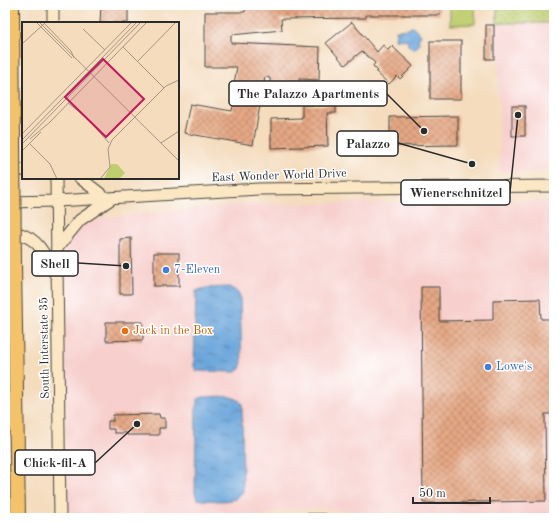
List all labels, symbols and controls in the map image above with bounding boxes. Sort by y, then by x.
inset map [22,22,179,179]
callout: The Palazzo Apartments [229,81,387,106]
text: The Palazzo Apartments [237,88,380,101]
callout: Palazzo [337,131,398,156]
text: Palazzo [346,138,390,151]
street label: East Wonder World Drive [211,168,347,184]
callout: Wienerschnitzel [401,180,510,205]
text: Wienerschnitzel [409,187,503,200]
callout: Shell [32,251,78,276]
text: Shell [40,258,70,271]
place label: 7-Eleven [174,264,221,276]
marker: 7-Eleven [161,265,171,275]
street label: South Interstate 35 [37,297,52,399]
place label: Jack in the Box [133,325,213,337]
marker: Jack in the Box [120,326,130,336]
place label: Lowe's [496,361,532,373]
marker: Lowe's [483,362,493,372]
callout: Chick-fil-A [15,450,95,475]
text: Chick-fil-A [23,457,87,470]
scale bar [413,479,490,505]
text: 50 m [419,487,446,500]

